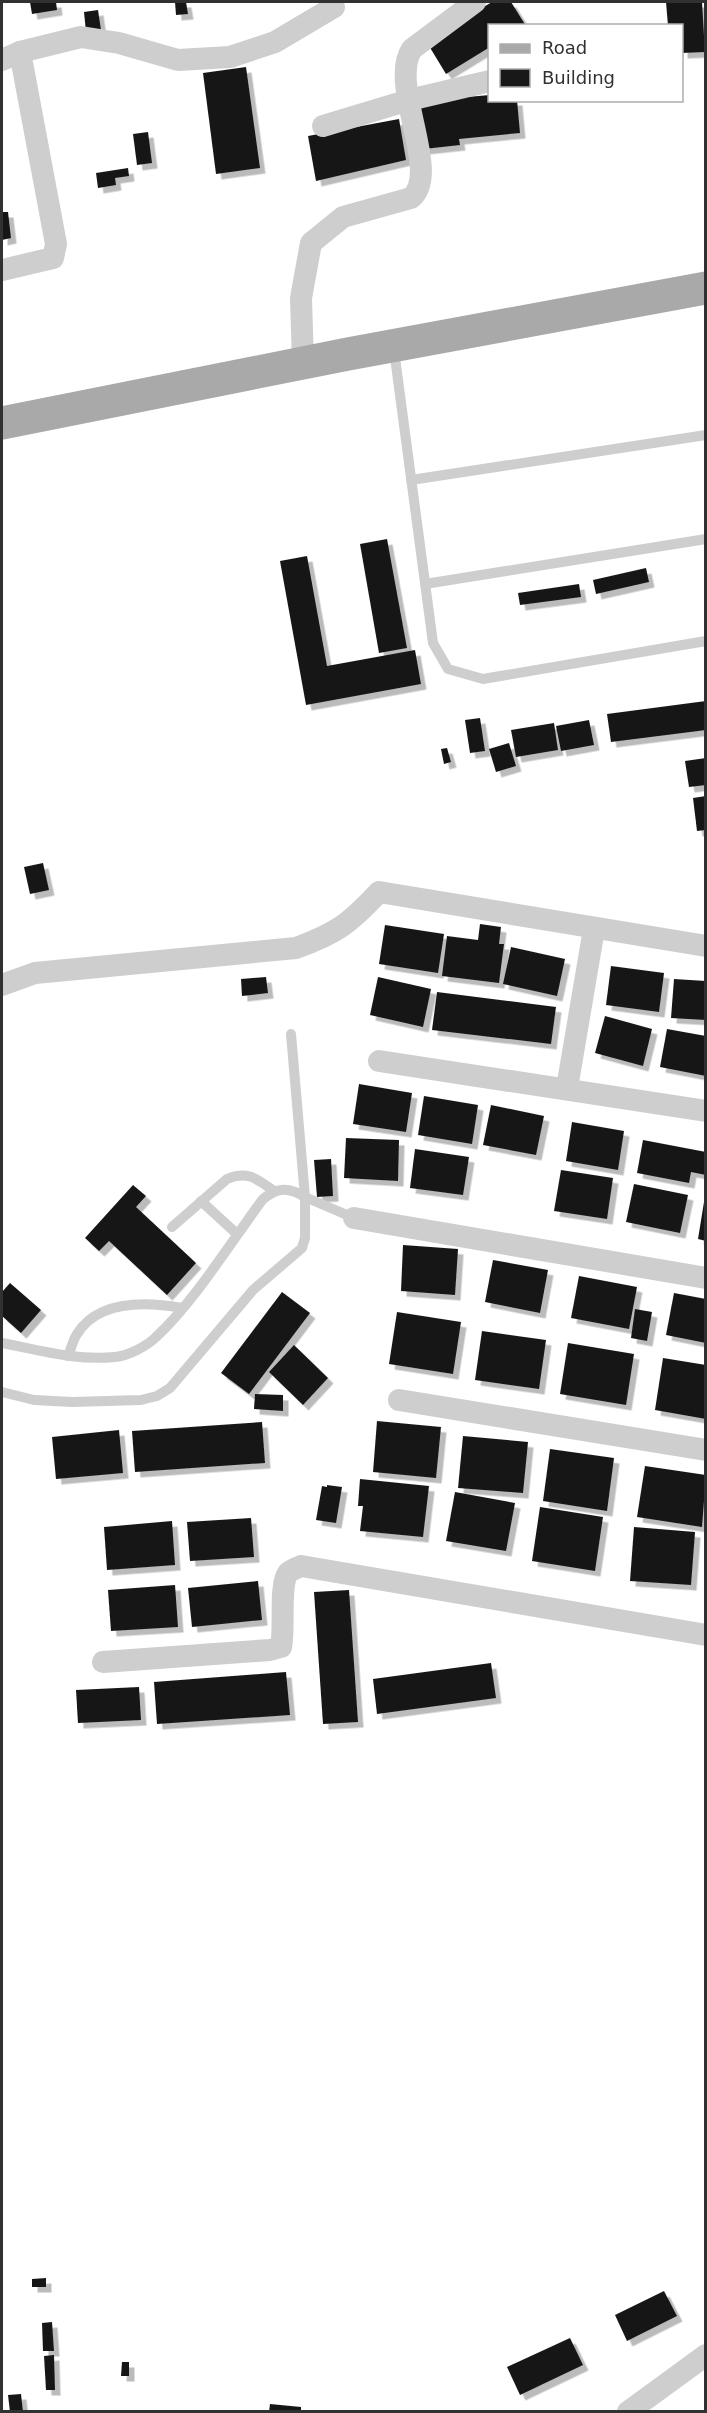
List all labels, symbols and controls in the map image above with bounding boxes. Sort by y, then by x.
legend [488,24,683,102]
text: Road [542,37,587,58]
text: Building [542,67,615,88]

